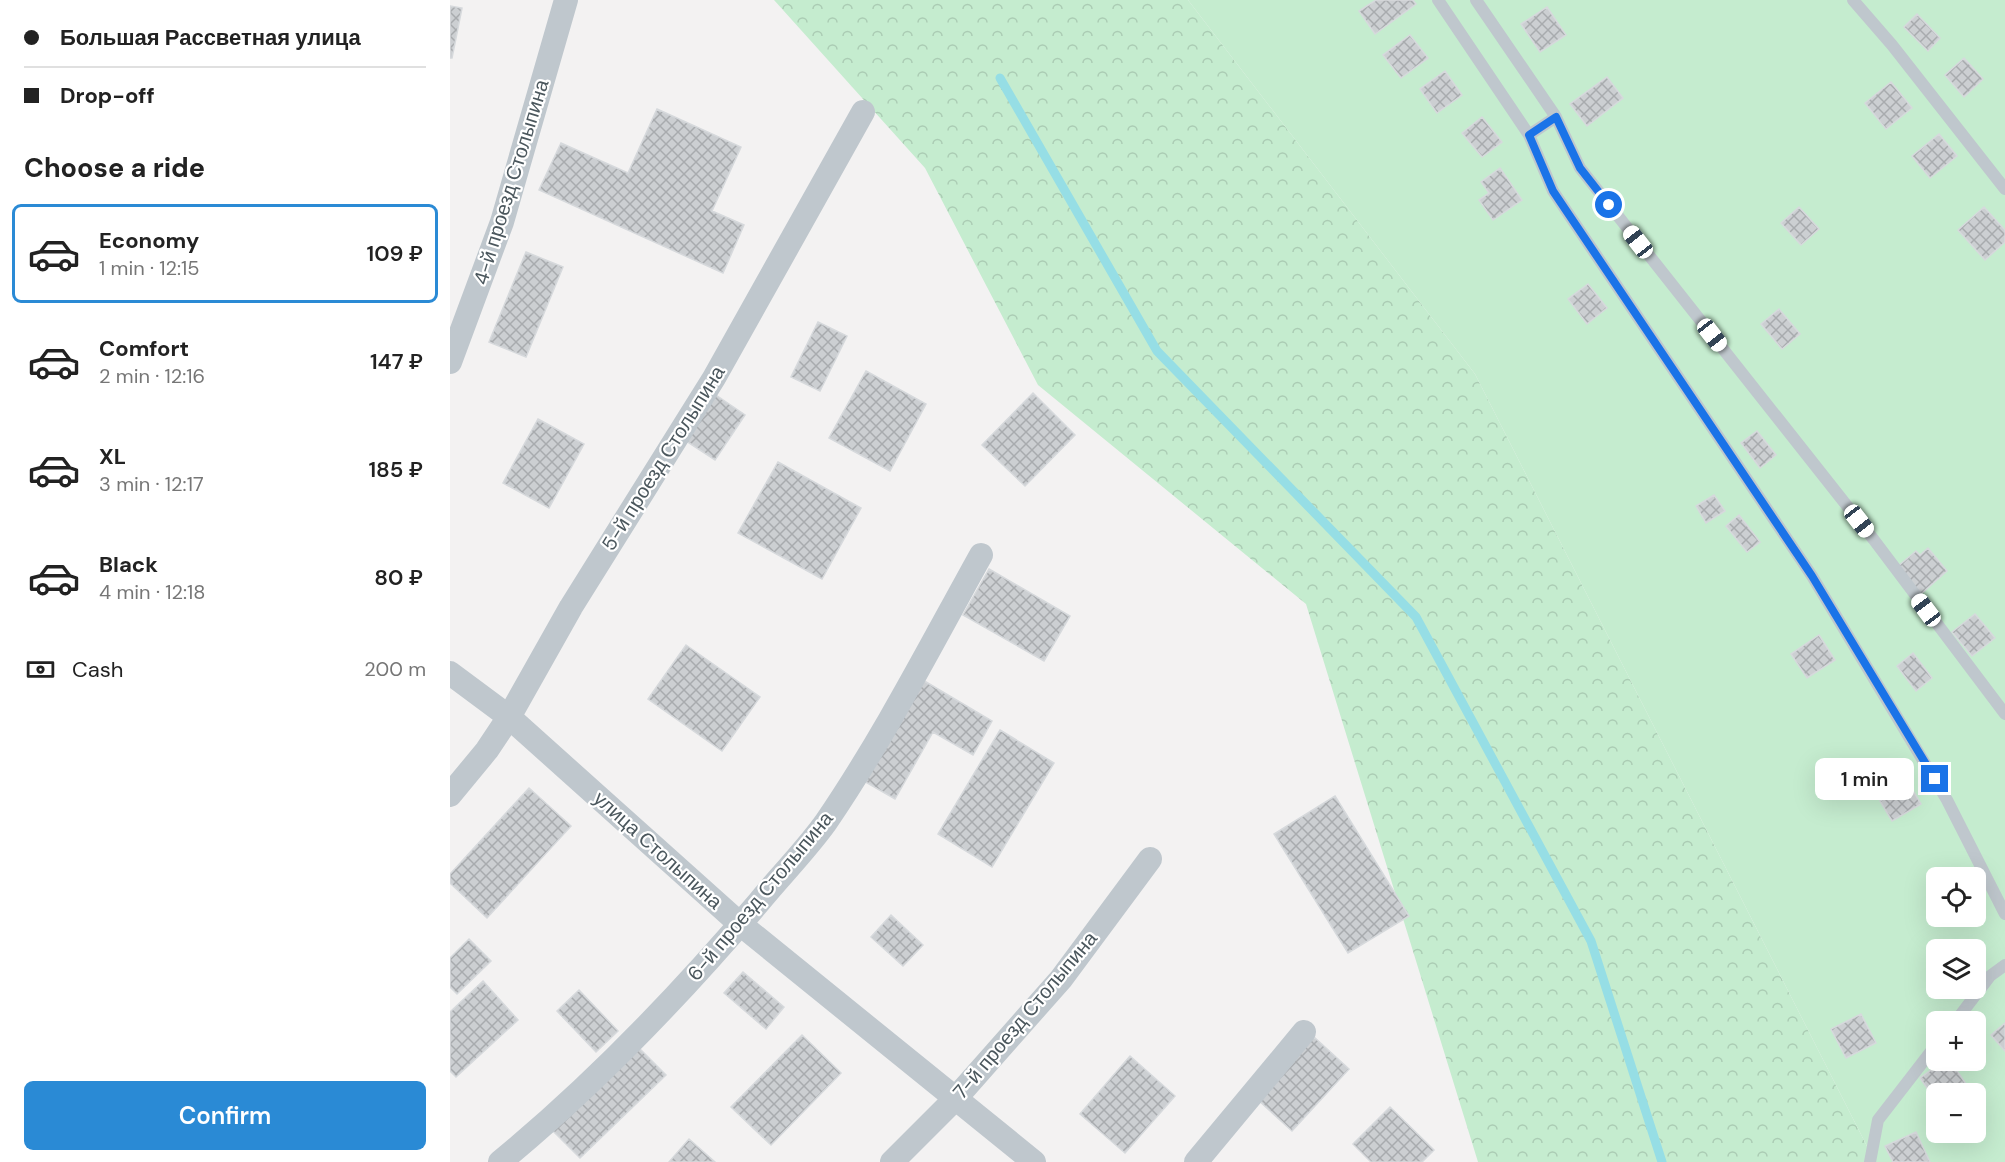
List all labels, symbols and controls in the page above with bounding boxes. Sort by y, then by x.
text: Большая Рассветная улица [60,23,361,52]
street label: 4-й проезд Столыпина [467,75,555,288]
text: Drop-off [60,81,155,110]
text: Choose a ride [24,150,205,185]
route start [1595,191,1622,218]
car [1620,222,1656,262]
text: Economy [99,226,199,255]
icon: car [27,227,81,281]
text: 109 ₽ [367,239,423,268]
text: 1 min · 12:15 [99,255,200,281]
car [1694,315,1730,355]
text: Comfort [99,334,189,363]
icon: car [27,335,81,389]
text: 147 ₽ [370,347,423,376]
street label: 5-й проезд Столыпина [595,360,731,555]
text: 2 min · 12:16 [99,363,205,389]
text: XL [99,442,126,471]
icon: car [27,443,81,497]
text: 185 ₽ [368,455,423,484]
text: 3 min · 12:17 [99,471,204,497]
car [1841,501,1877,541]
text: Black [99,550,158,579]
icon: car [27,551,81,605]
text: 80 ₽ [374,563,423,592]
text: 4 min · 12:18 [99,579,205,605]
car [1908,590,1944,630]
icon: cash [24,653,57,686]
text: Cash [72,655,123,684]
text: 200 m [364,656,426,682]
callout: 1 min [1815,758,1914,800]
route end [1921,765,1948,792]
text: 1 min [1841,766,1888,792]
street label: улица Столыпина [588,785,729,915]
street label: 6-й проезд Столыпина [681,805,839,986]
map controls [1926,867,1986,1143]
button: locate [1926,867,1986,927]
street label: 7-й проезд Столыпина [947,925,1103,1104]
button: layers [1926,939,1986,999]
button: + [1926,1011,1986,1071]
button: Confirm [24,1081,426,1150]
button: − [1926,1083,1986,1143]

